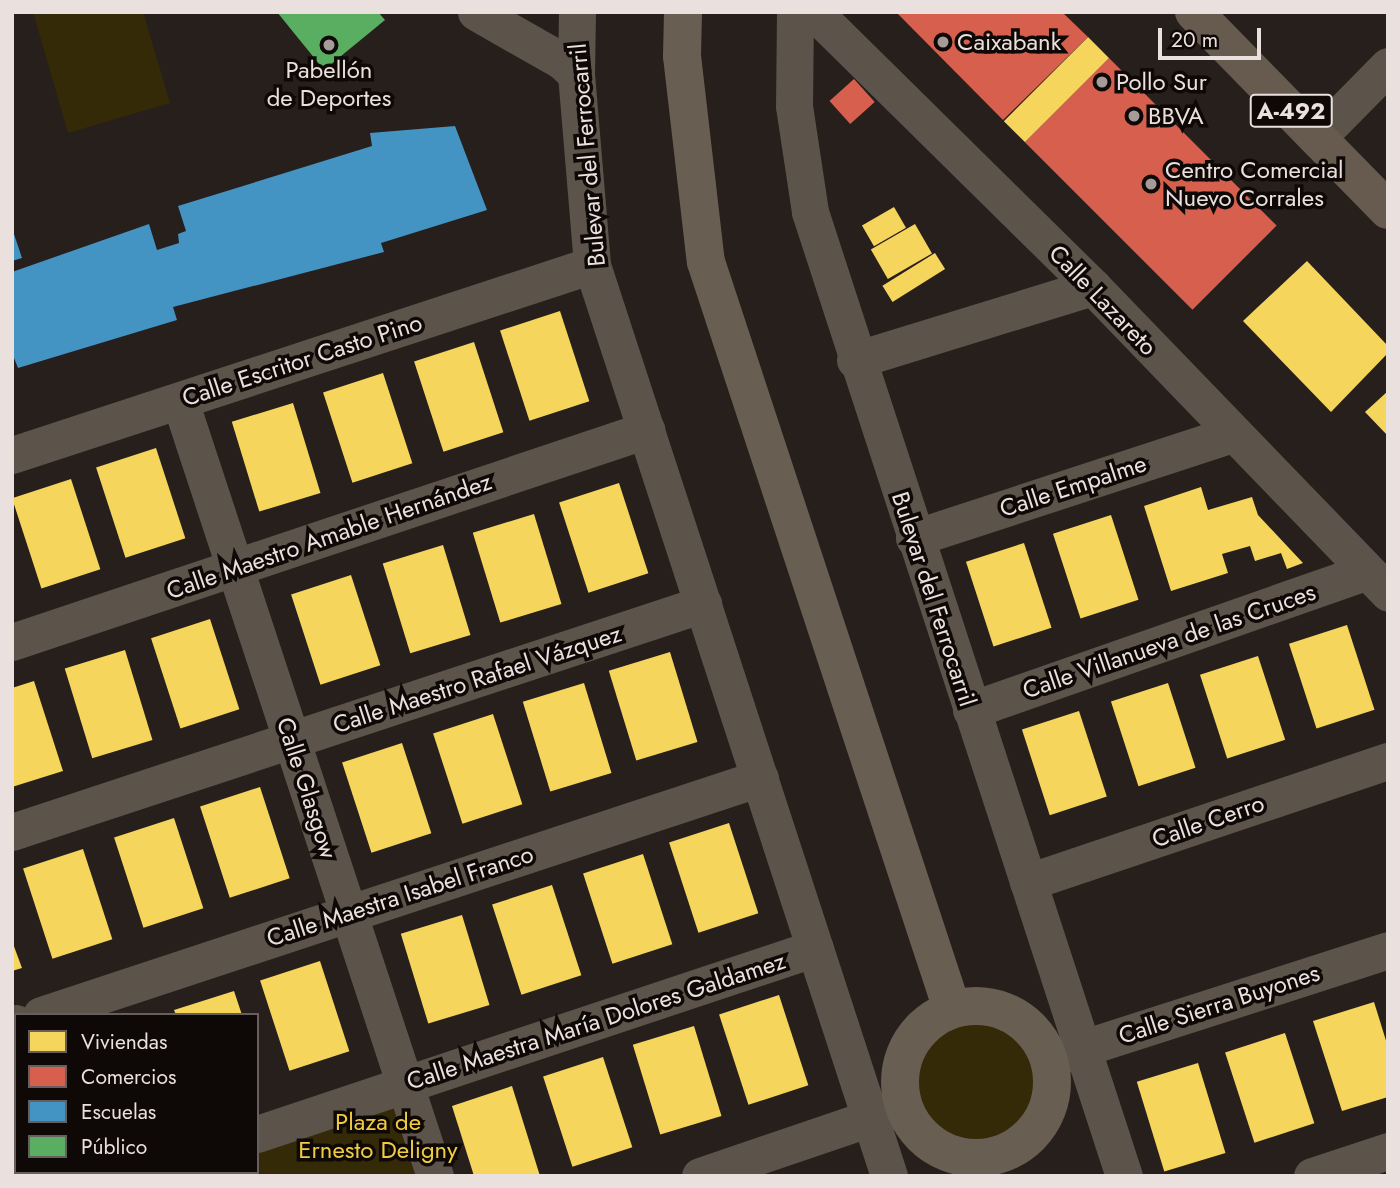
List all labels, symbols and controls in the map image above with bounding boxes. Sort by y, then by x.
scale bar [1162,14,1265,58]
text: 20 m [1171,25,1218,55]
place label: Caixabank [957,28,1061,56]
marker: Caixabank [935,34,951,50]
marker: Pabellón de Deportes [321,37,337,53]
street label: Bulevar del Ferrocarril [563,42,611,268]
place label: Pabellón de Deportes [267,56,391,112]
place label: Pollo Sur [1116,68,1207,96]
marker: Pollo Sur [1094,74,1110,90]
road number: A-492 [1249,92,1333,130]
place label: BBVA [1148,102,1204,130]
marker: BBVA [1126,108,1142,124]
place label: Centro Comercial Nuevo Corrales [1165,156,1344,212]
marker: Centro Comercial Nuevo Corrales [1143,176,1159,192]
street label: Calle Lazareto [1043,239,1163,361]
street label: Calle Escritor Casto Pino [178,308,426,412]
street label: Calle Empalme [996,449,1150,523]
street label: Calle Maestro Amable Hernández [163,467,495,605]
street label: Bulevar del Ferrocarril [886,488,982,710]
street label: Calle Villanueva de las Cruces [1019,577,1319,705]
street label: Calle Maestro Rafael Vázquez [329,619,625,739]
street label: Calle Glasgow [271,714,343,862]
street label: Calle Cerro [1148,788,1268,854]
street label: Calle Maestra Isabel Franco [263,839,537,953]
street label: Calle Maestra María Dolores Galdamez [403,946,789,1096]
street label: Calle Sierra Buyones [1115,958,1323,1050]
legend [14,1013,259,1174]
text: Viviendas [81,1027,167,1057]
text: Comercios [81,1062,176,1092]
text: Escuelas [81,1097,156,1127]
park label: Plaza de Ernesto Deligny [298,1108,458,1164]
text: Público [81,1132,147,1162]

